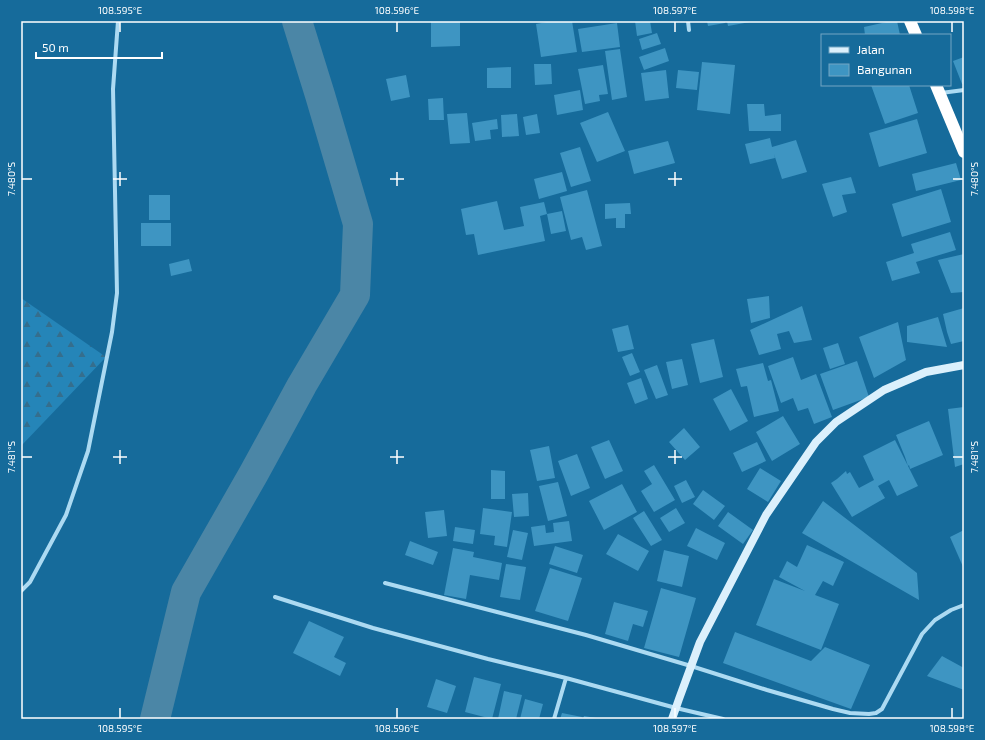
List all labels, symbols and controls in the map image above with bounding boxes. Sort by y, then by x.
text: 108.595°E [98,4,142,16]
text: 108.596°E [375,4,420,16]
text: 108.597°E [653,4,697,16]
text: 108.598°E [930,4,975,16]
scale bar [36,34,162,60]
legend [821,34,951,86]
text: 50 m [42,40,69,54]
text: Jalan [857,42,885,56]
text: Bangunan [857,62,912,76]
text: 7.480°S [5,161,17,196]
text: 7.480°S [968,161,980,196]
text: 7.481°S [5,440,17,473]
text: 7.481°S [968,440,980,473]
text: 108.595°E [98,722,142,734]
text: 108.596°E [375,722,420,734]
text: 108.597°E [653,722,697,734]
text: 108.598°E [930,722,975,734]

